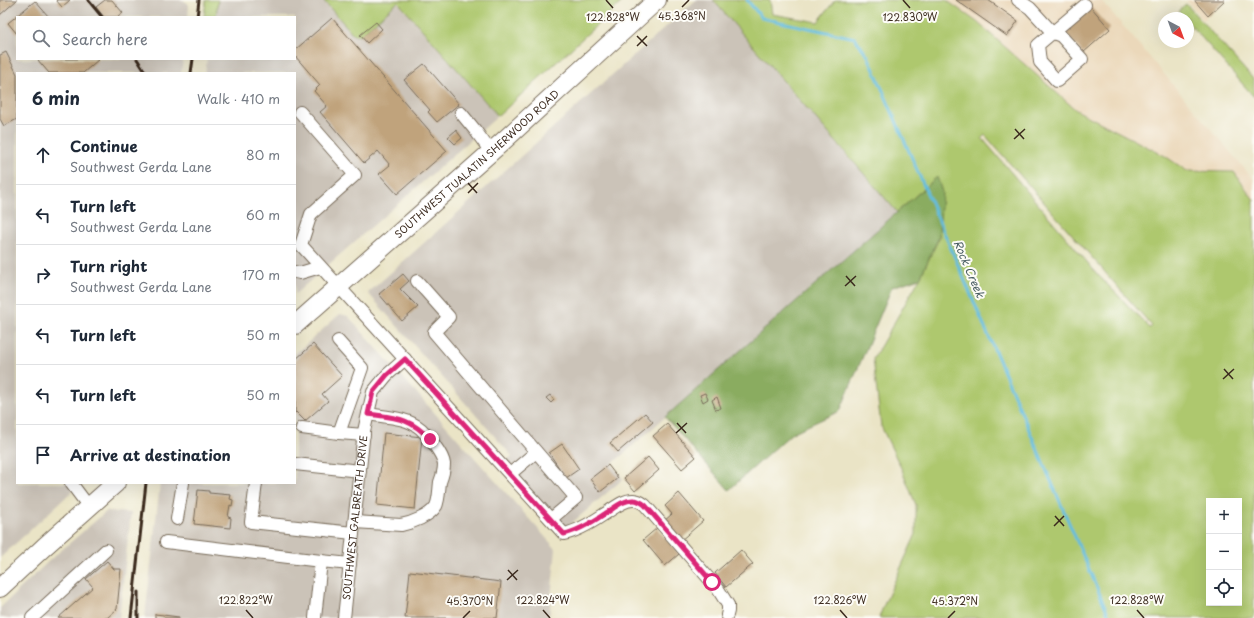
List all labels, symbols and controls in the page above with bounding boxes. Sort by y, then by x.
text: 45.368°N [658,8,706,23]
text: 122.828°W [586,9,640,24]
text: 122.830°W [883,9,938,24]
north arrow [1158,12,1194,48]
search box [16,16,296,60]
icon: search [30,27,52,49]
text: Search here [62,27,148,50]
text: 6 min [32,85,80,111]
street label: SOUTHWEST TUALATIN SHERWOOD ROAD [391,86,562,241]
text: Walk · 410 m [197,89,280,108]
text: Continue [70,134,138,157]
icon: ahead [32,144,54,166]
text: 80 m [246,145,280,164]
text: Southwest Gerda Lane [70,157,212,176]
text: Turn left [70,194,136,217]
icon: left [32,204,54,226]
text: 60 m [246,205,280,224]
text: Southwest Gerda Lane [70,217,212,236]
water label: Rock Creek [950,237,990,301]
text: Turn right [70,254,147,277]
icon: right [32,264,54,286]
text: 170 m [242,265,280,284]
text: Southwest Gerda Lane [70,277,212,296]
text: Turn left [70,323,136,346]
icon: left [32,324,54,346]
text: 50 m [246,325,280,344]
text: Turn left [70,383,136,406]
icon: left [32,384,54,406]
text: 50 m [246,385,280,404]
route end [421,430,439,448]
street label: SOUTHWEST GALBREATH DRIVE [338,435,370,600]
text: Arrive at destination [70,443,231,466]
icon: arrive [32,444,54,466]
map controls [1206,498,1242,606]
button: + [1206,498,1242,534]
button: − [1206,534,1242,570]
button: locate [1206,570,1242,606]
route start [703,573,721,591]
text: 122.822°W [219,592,274,607]
text: 122.824°W [516,592,570,607]
text: 122.826°W [814,592,867,607]
text: 122.828°W [1110,592,1164,607]
text: 45.370°N [447,593,493,608]
text: 45.372°N [932,593,978,608]

